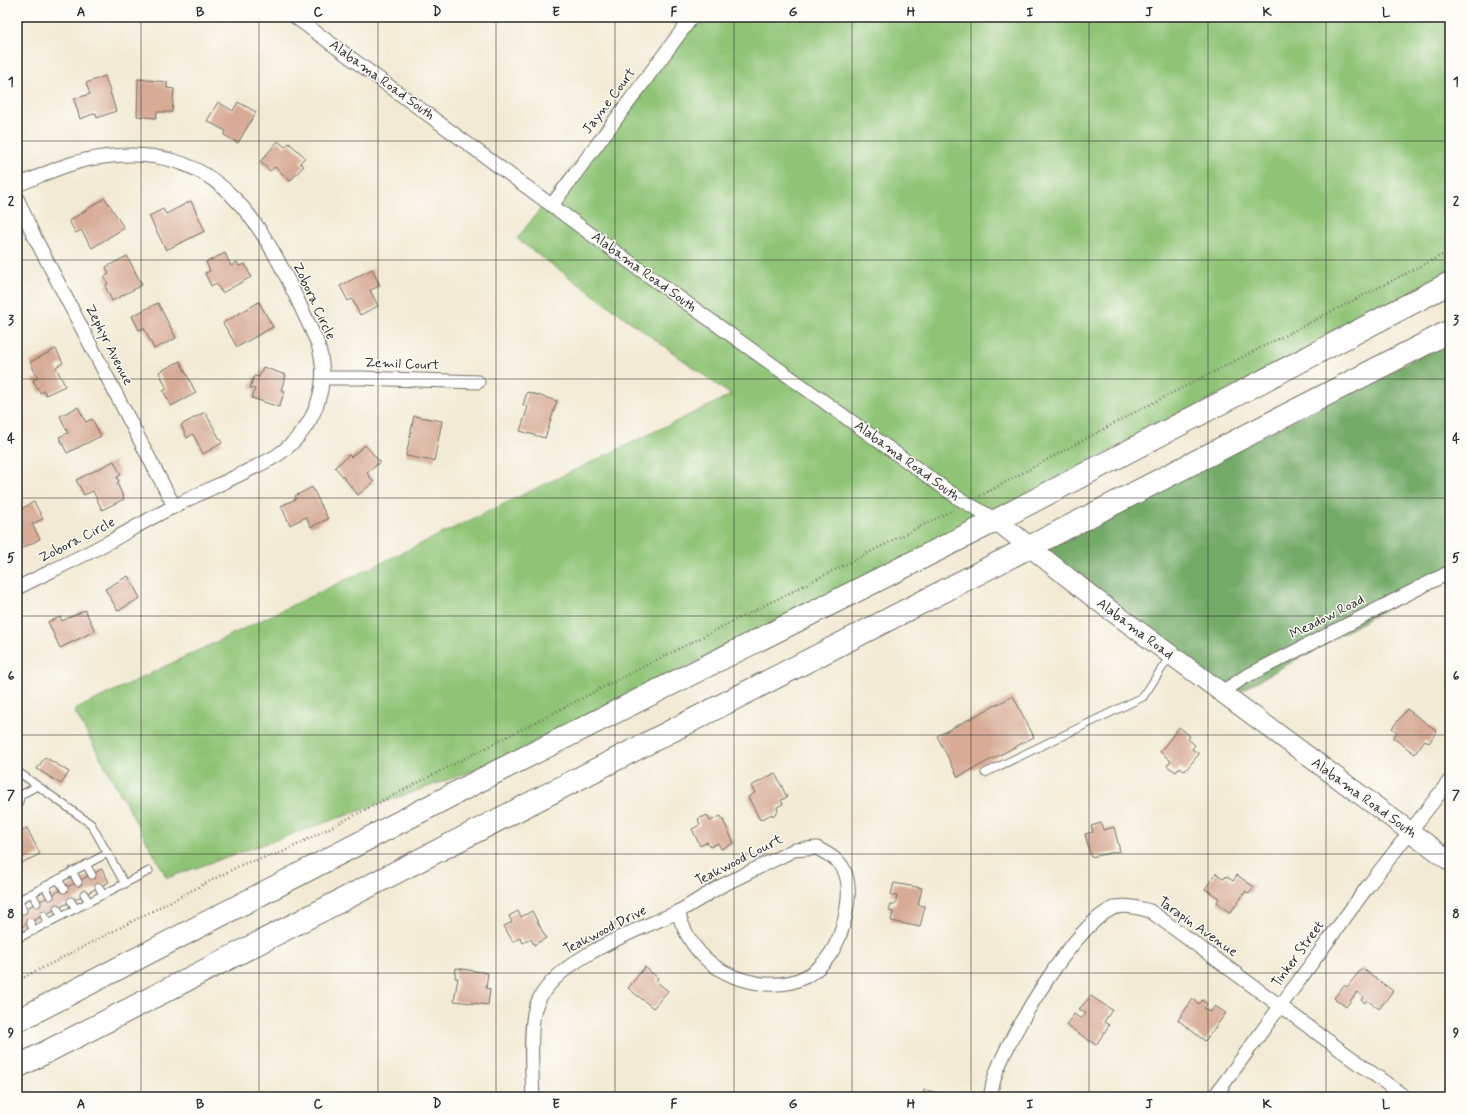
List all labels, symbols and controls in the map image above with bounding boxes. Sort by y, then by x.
text: A [77,4,85,21]
text: B [196,4,205,21]
text: C [313,4,323,21]
text: D [433,4,442,21]
text: E [552,4,560,21]
text: F [671,4,678,21]
text: G [789,4,798,21]
text: H [907,4,916,21]
text: I [1027,4,1034,21]
text: J [1145,4,1153,21]
text: K [1262,4,1272,21]
text: L [1382,4,1391,21]
street label: Alabama Road South [326,36,438,124]
street label: Jayne Court [578,64,640,138]
text: 1 [8,74,14,91]
text: 1 [1453,74,1459,91]
text: 2 [8,193,15,210]
text: 2 [1453,193,1460,210]
street label: Alabama Road South [588,228,700,316]
street label: Zobora Circle [288,260,340,342]
street label: Zephyr Avenue [81,301,137,389]
text: 3 [8,312,14,329]
text: 3 [1453,312,1459,329]
street label: Zemil Court [364,354,440,374]
street label: Alabama Road South [851,417,963,505]
text: 4 [7,431,15,448]
text: 4 [1452,431,1460,448]
street label: Zobora Circle [36,513,118,567]
text: 5 [7,550,15,567]
text: 5 [1452,550,1460,567]
street label: Meadow Road [1287,591,1367,643]
street label: Alabama Road [1093,594,1177,664]
text: 6 [8,668,15,685]
text: 6 [1453,668,1460,685]
street label: Alabama Road South [1308,754,1420,842]
text: 7 [7,787,15,804]
text: 7 [1452,787,1460,804]
street label: Teakwood Court [692,830,787,890]
street label: Tarapin Avenue [1155,893,1241,961]
street label: Teakwood Drive [560,901,650,959]
text: 8 [7,906,15,923]
text: 8 [1452,906,1460,923]
street label: Tinker Street [1268,917,1328,991]
text: 9 [8,1025,15,1042]
text: 9 [1453,1025,1460,1042]
text: A [77,1096,85,1113]
text: B [196,1096,205,1113]
text: C [313,1096,323,1113]
text: D [433,1096,442,1113]
text: E [552,1096,560,1113]
text: F [671,1096,678,1113]
text: G [789,1096,798,1113]
text: H [907,1096,916,1113]
text: I [1027,1096,1034,1113]
text: J [1145,1096,1153,1113]
text: K [1262,1096,1272,1113]
text: L [1382,1096,1391,1113]

